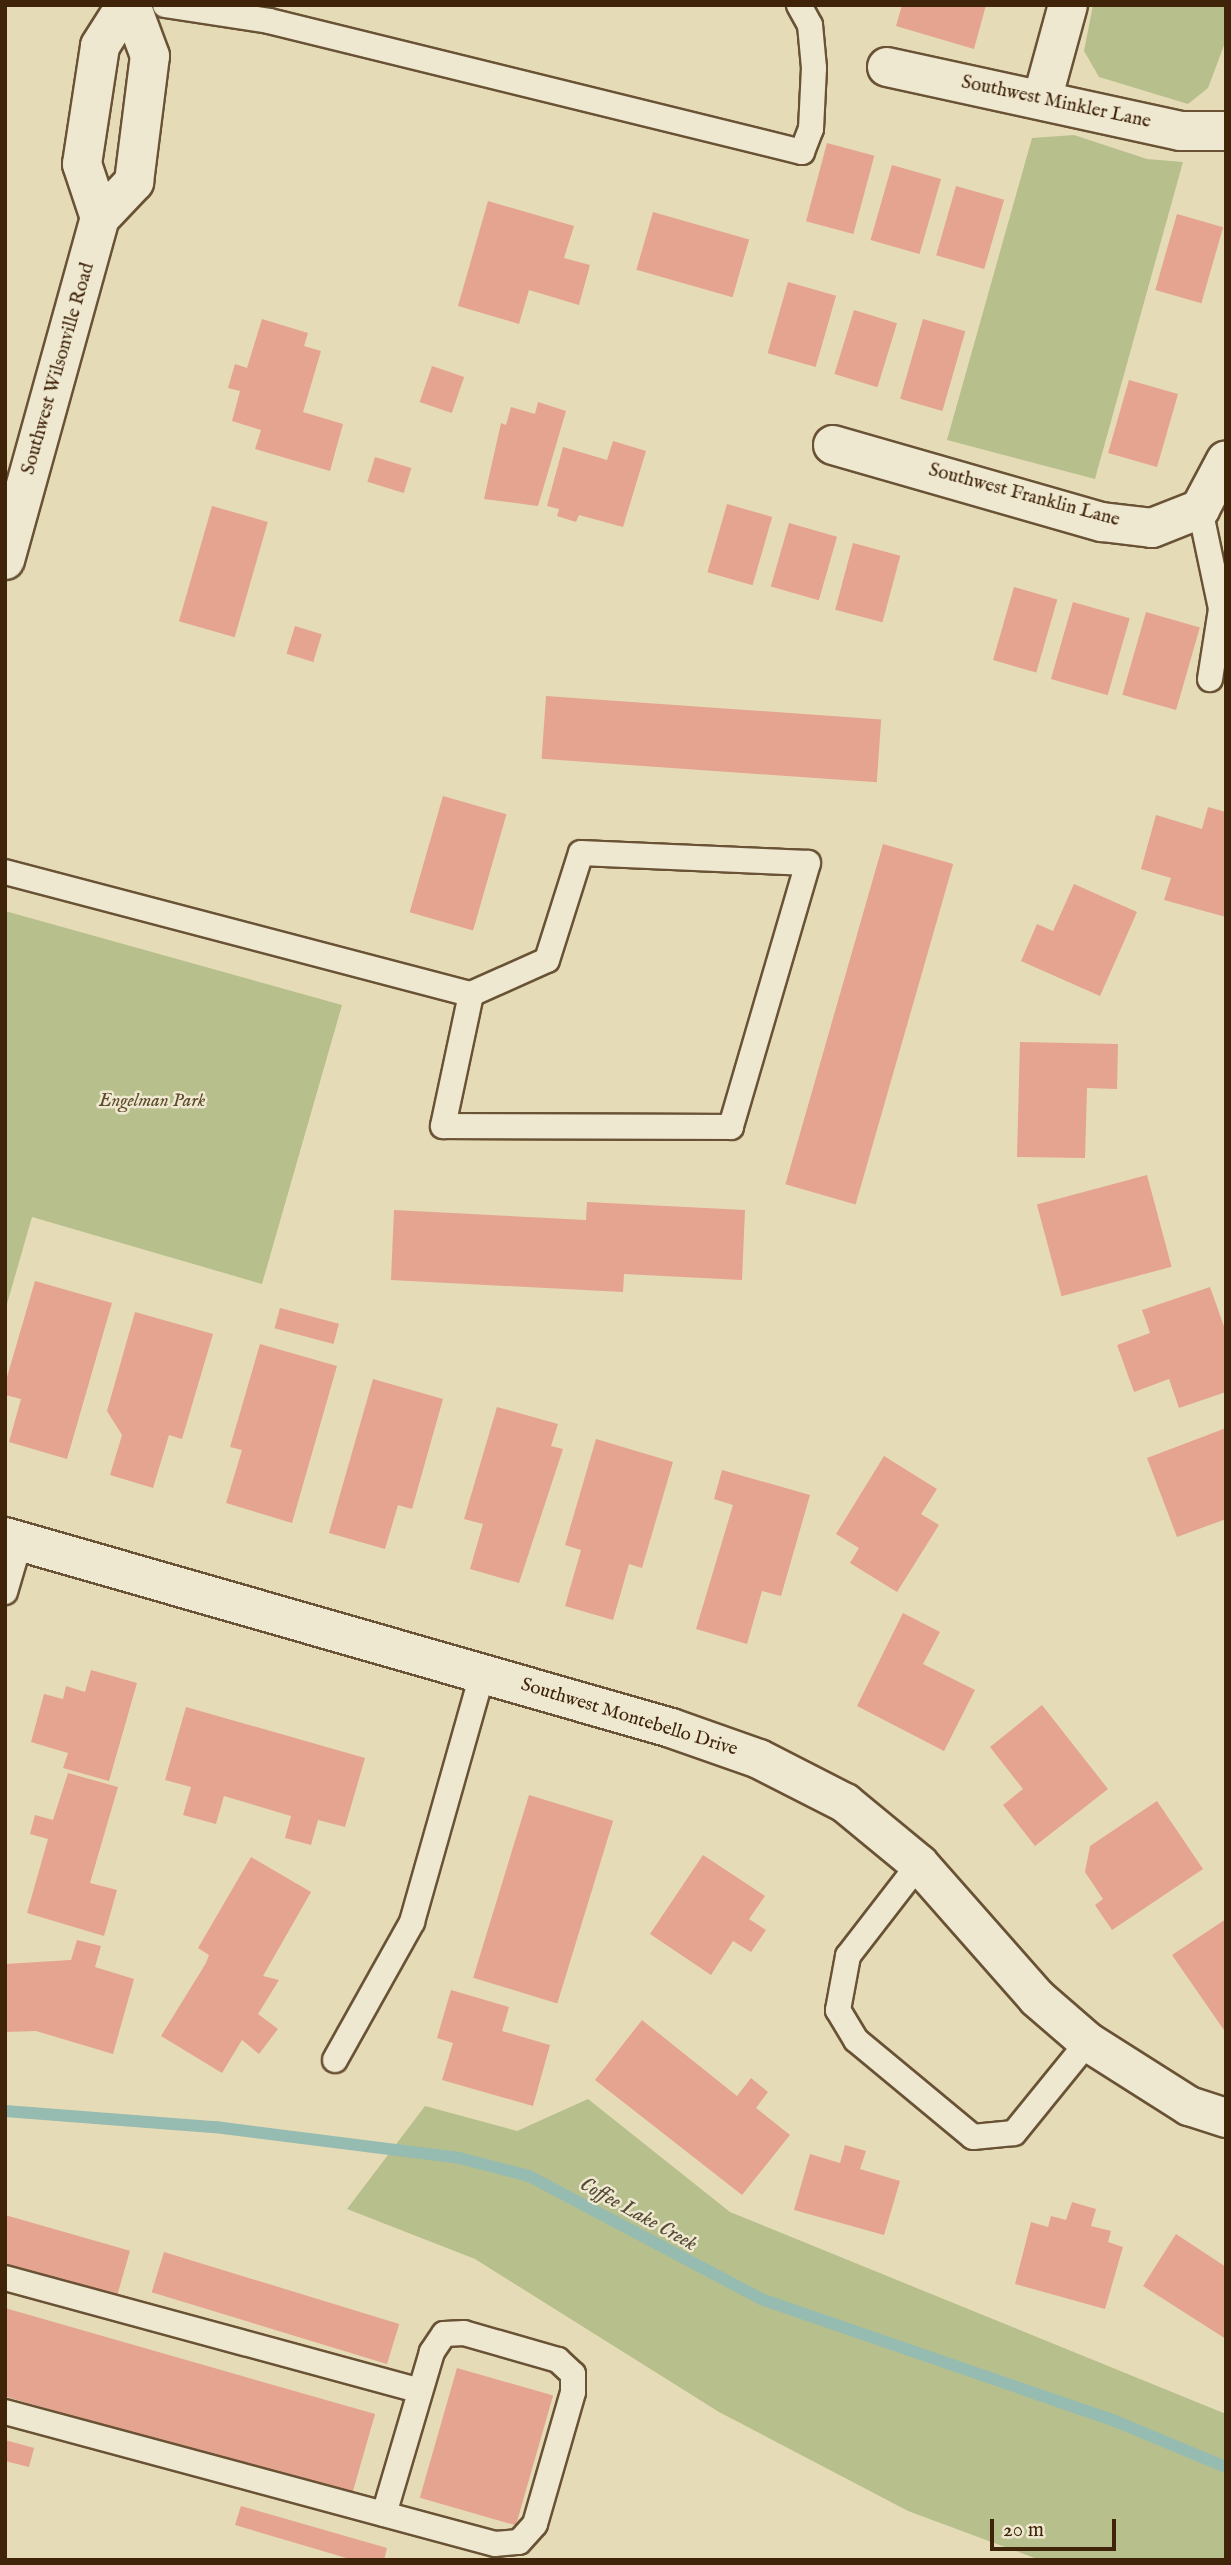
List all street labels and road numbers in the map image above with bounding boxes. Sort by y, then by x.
street label: Southwest Minkler Lane [959,72,1153,134]
street label: Southwest Wilsonville Road [18,260,100,478]
street label: Southwest Franklin Lane [926,459,1122,533]
street label: Southwest Montebello Drive [518,1674,740,1762]

